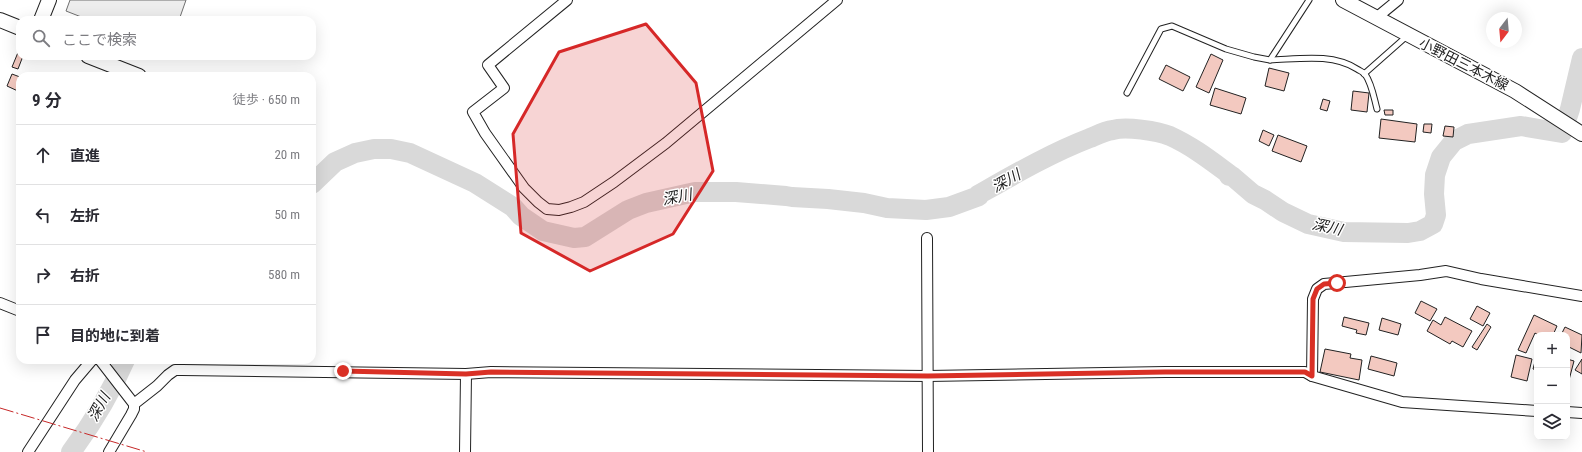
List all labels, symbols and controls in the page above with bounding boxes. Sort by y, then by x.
north arrow [1486,12,1522,48]
search box [16,16,316,60]
icon: search [30,27,52,49]
text: ここで検索 [62,31,137,49]
street label: 小野田三本木線 [1417,35,1511,93]
text: 9 分 [32,90,62,110]
text: 徒歩 · 650 m [233,92,300,107]
icon: ahead [32,144,54,166]
text: 直進 [70,147,100,165]
text: 20 m [274,147,300,162]
water label: 深川 [989,165,1025,196]
water label: 深川 [661,185,695,209]
icon: left [32,204,54,226]
text: 左折 [70,207,100,225]
text: 50 m [274,207,300,222]
water label: 深川 [1310,215,1346,240]
icon: right [32,264,54,286]
text: 右折 [70,267,100,285]
text: 580 m [268,267,300,282]
route start [1328,274,1346,292]
icon: arrive [32,324,54,346]
text: 目的地に到着 [70,327,160,345]
map controls [1534,332,1570,440]
button: + [1534,332,1570,368]
route end [334,362,352,380]
button: − [1534,368,1570,404]
water label: 深川 [84,388,115,424]
button: layers [1534,404,1570,440]

